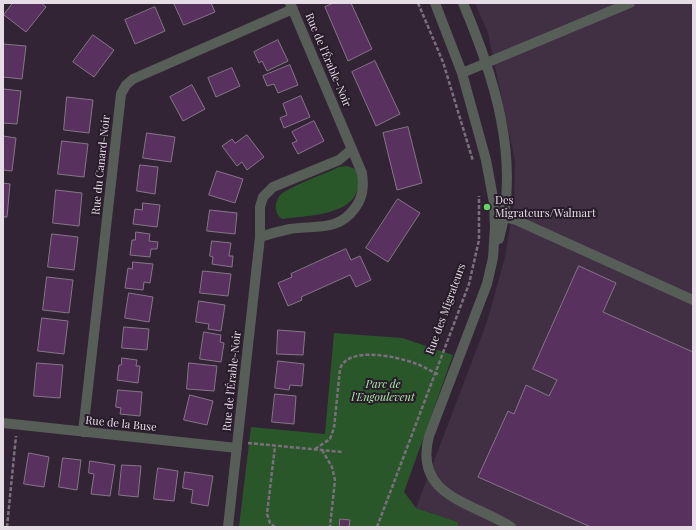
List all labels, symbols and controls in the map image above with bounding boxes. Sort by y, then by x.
street label: Rue de l'Érable-Noir [302,11,354,109]
street label: Rue du Canard-Noir [89,114,113,216]
place label: Des Migrateurs/Walmart [495,194,596,220]
marker: Des Migrateurs/Walmart [482,202,492,212]
street label: Rue des Migrateurs [423,262,469,356]
street label: Rue de l'Érable-Noir [220,330,244,432]
park label: Parc de l'Engoulevent [351,378,415,404]
street label: Rue de la Buse [85,414,157,434]

